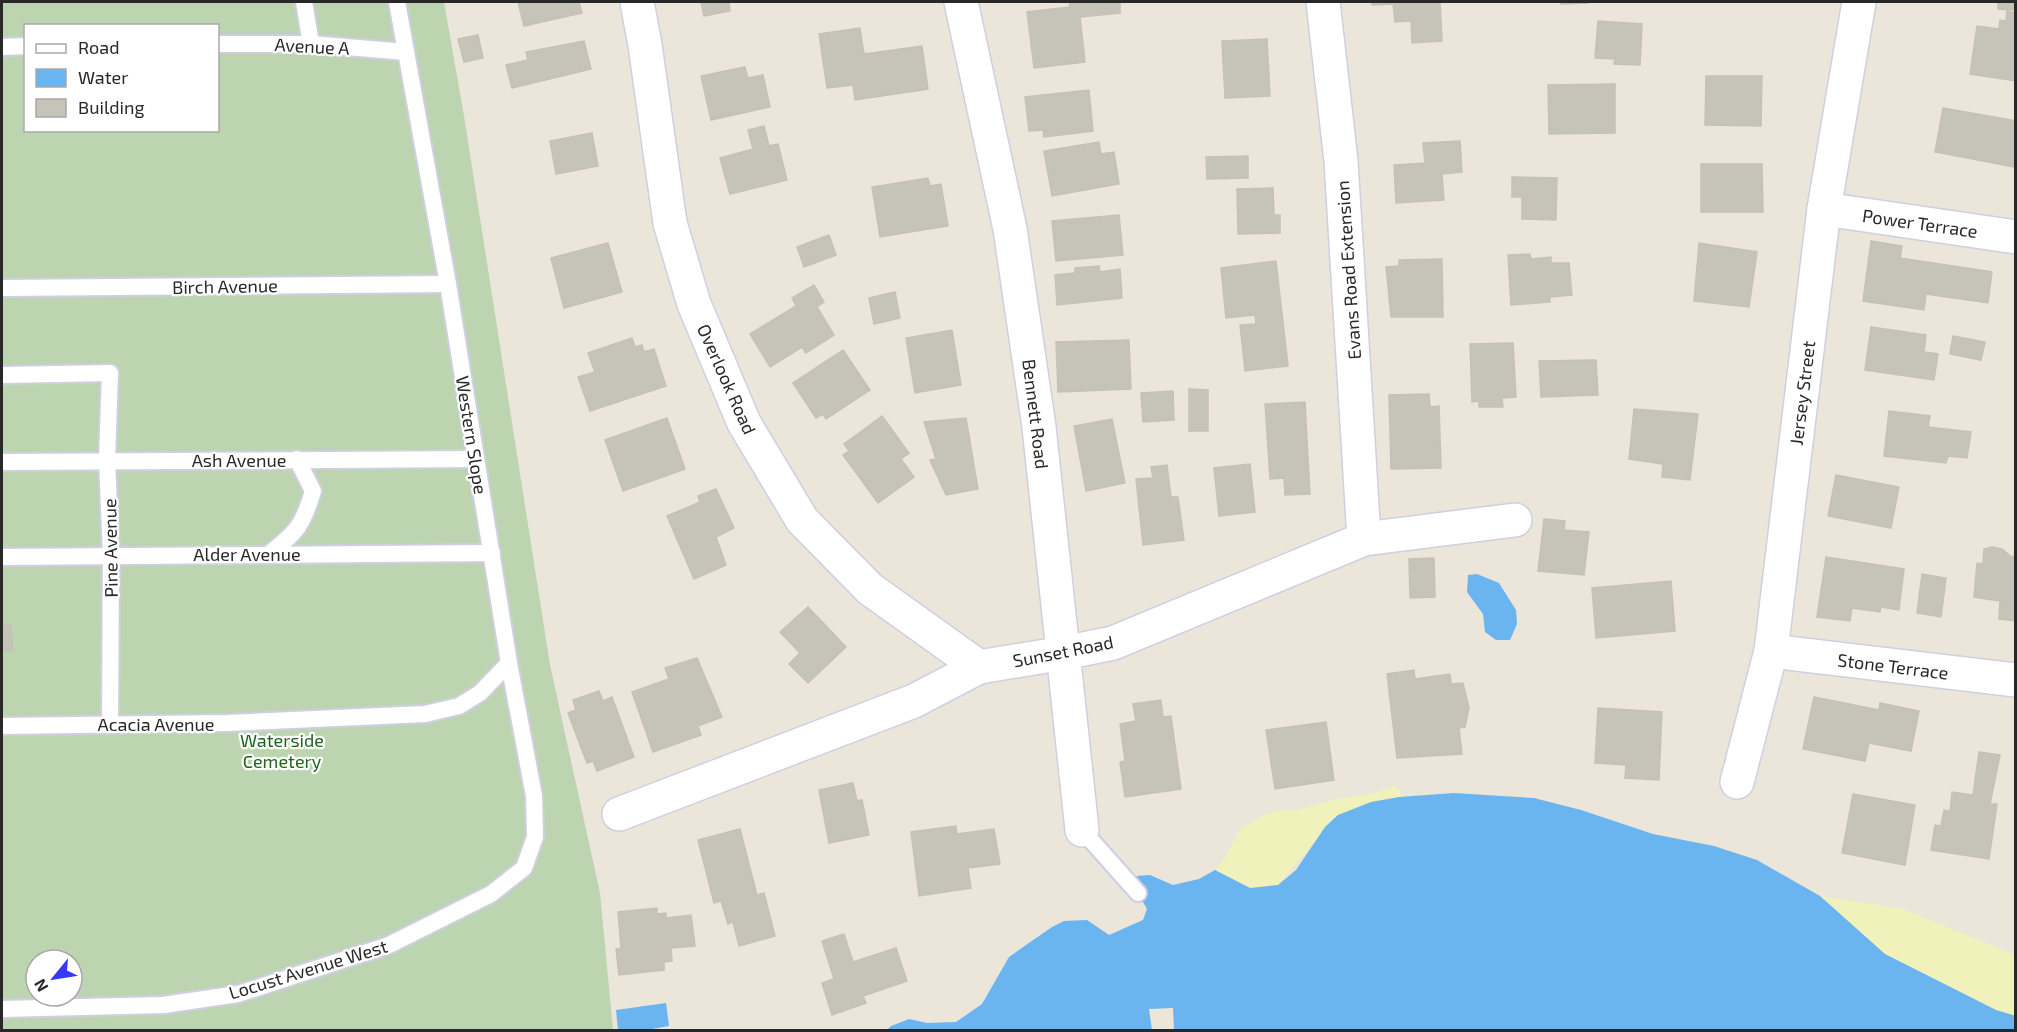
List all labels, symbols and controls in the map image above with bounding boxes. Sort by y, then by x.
legend [24,24,219,132]
street label: Avenue A [274,33,351,59]
text: Road [78,36,119,58]
text: Water [78,66,128,88]
text: Building [78,96,145,118]
street label: Evans Road Extension [1331,180,1365,360]
street label: Power Terrace [1861,204,1979,242]
street label: Birch Avenue [172,274,278,298]
street label: Overlook Road [693,320,761,438]
street label: Jersey Street [1785,339,1819,446]
street label: Bennett Road [1018,358,1054,470]
street label: Western Slope [452,374,492,496]
street label: Ash Avenue [192,449,286,471]
street label: Pine Avenue [98,498,122,598]
street label: Alder Avenue [193,543,301,565]
street label: Sunset Road [1011,630,1115,672]
street label: Stone Terrace [1836,648,1950,684]
street label: Acacia Avenue [98,713,214,735]
park label: Waterside Cemetery [240,729,324,772]
street label: Locust Avenue West [226,934,390,1004]
north arrow [24,948,84,1008]
text: N [29,976,52,996]

